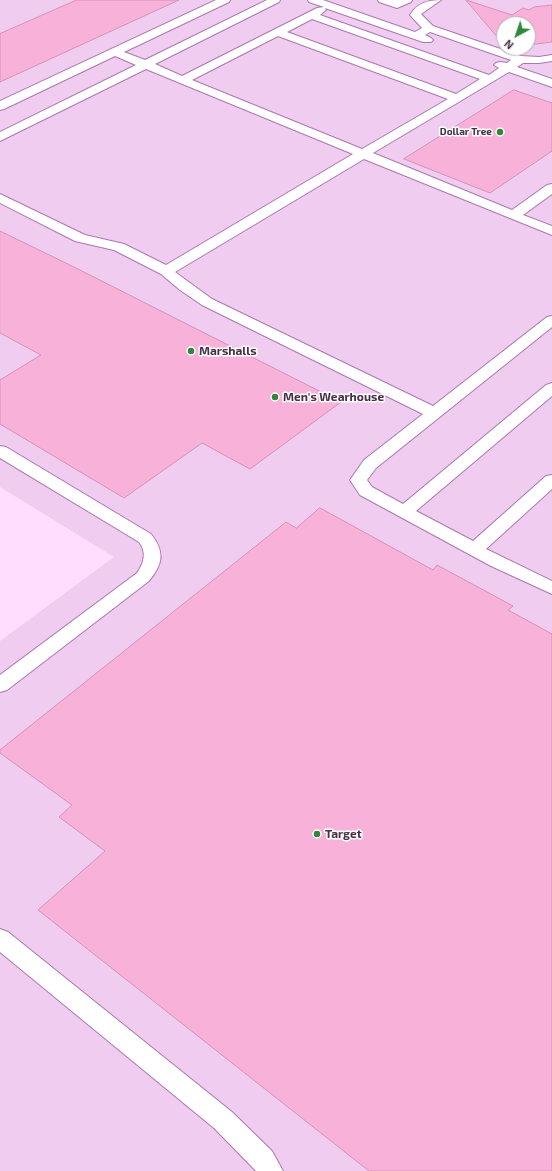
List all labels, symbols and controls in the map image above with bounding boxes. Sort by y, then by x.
north arrow [496,16,536,56]
text: N [501,37,516,52]
place label: Dollar Tree [440,126,492,138]
marker: Dollar Tree [495,127,505,137]
place label: Marshalls [199,344,257,358]
marker: Marshalls [186,346,196,356]
place label: Men's Wearhouse [283,390,384,404]
marker: Men's Wearhouse [270,392,280,402]
place label: Target [325,827,362,841]
marker: Target [312,829,322,839]

